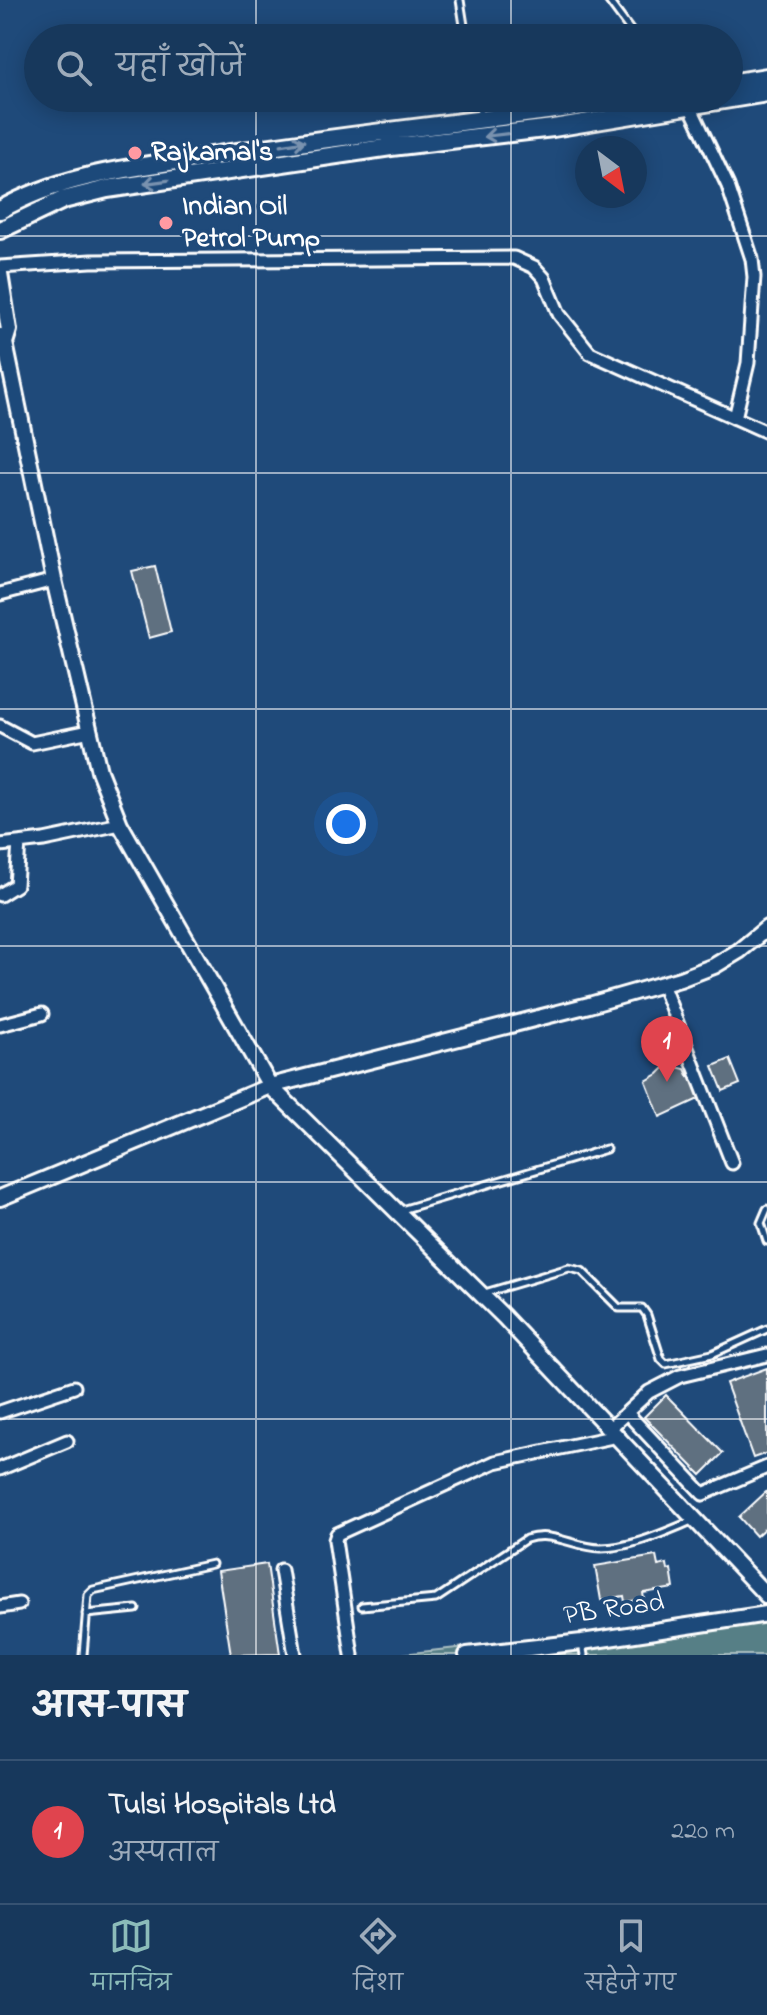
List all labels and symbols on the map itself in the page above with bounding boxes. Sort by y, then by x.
one-way arrow [483,127,510,142]
place label: Rajkamal's [151,133,273,174]
one-way arrow [279,135,305,150]
north arrow [575,136,647,208]
marker: Rajkamal's [126,144,144,162]
one-way arrow [143,175,169,190]
place label: Indian Oil Petrol Pump [182,187,320,260]
marker: Indian Oil Petrol Pump [157,214,175,232]
your location [326,804,366,844]
pin: 1 [641,1016,693,1082]
street label: PB Road [561,1583,667,1637]

